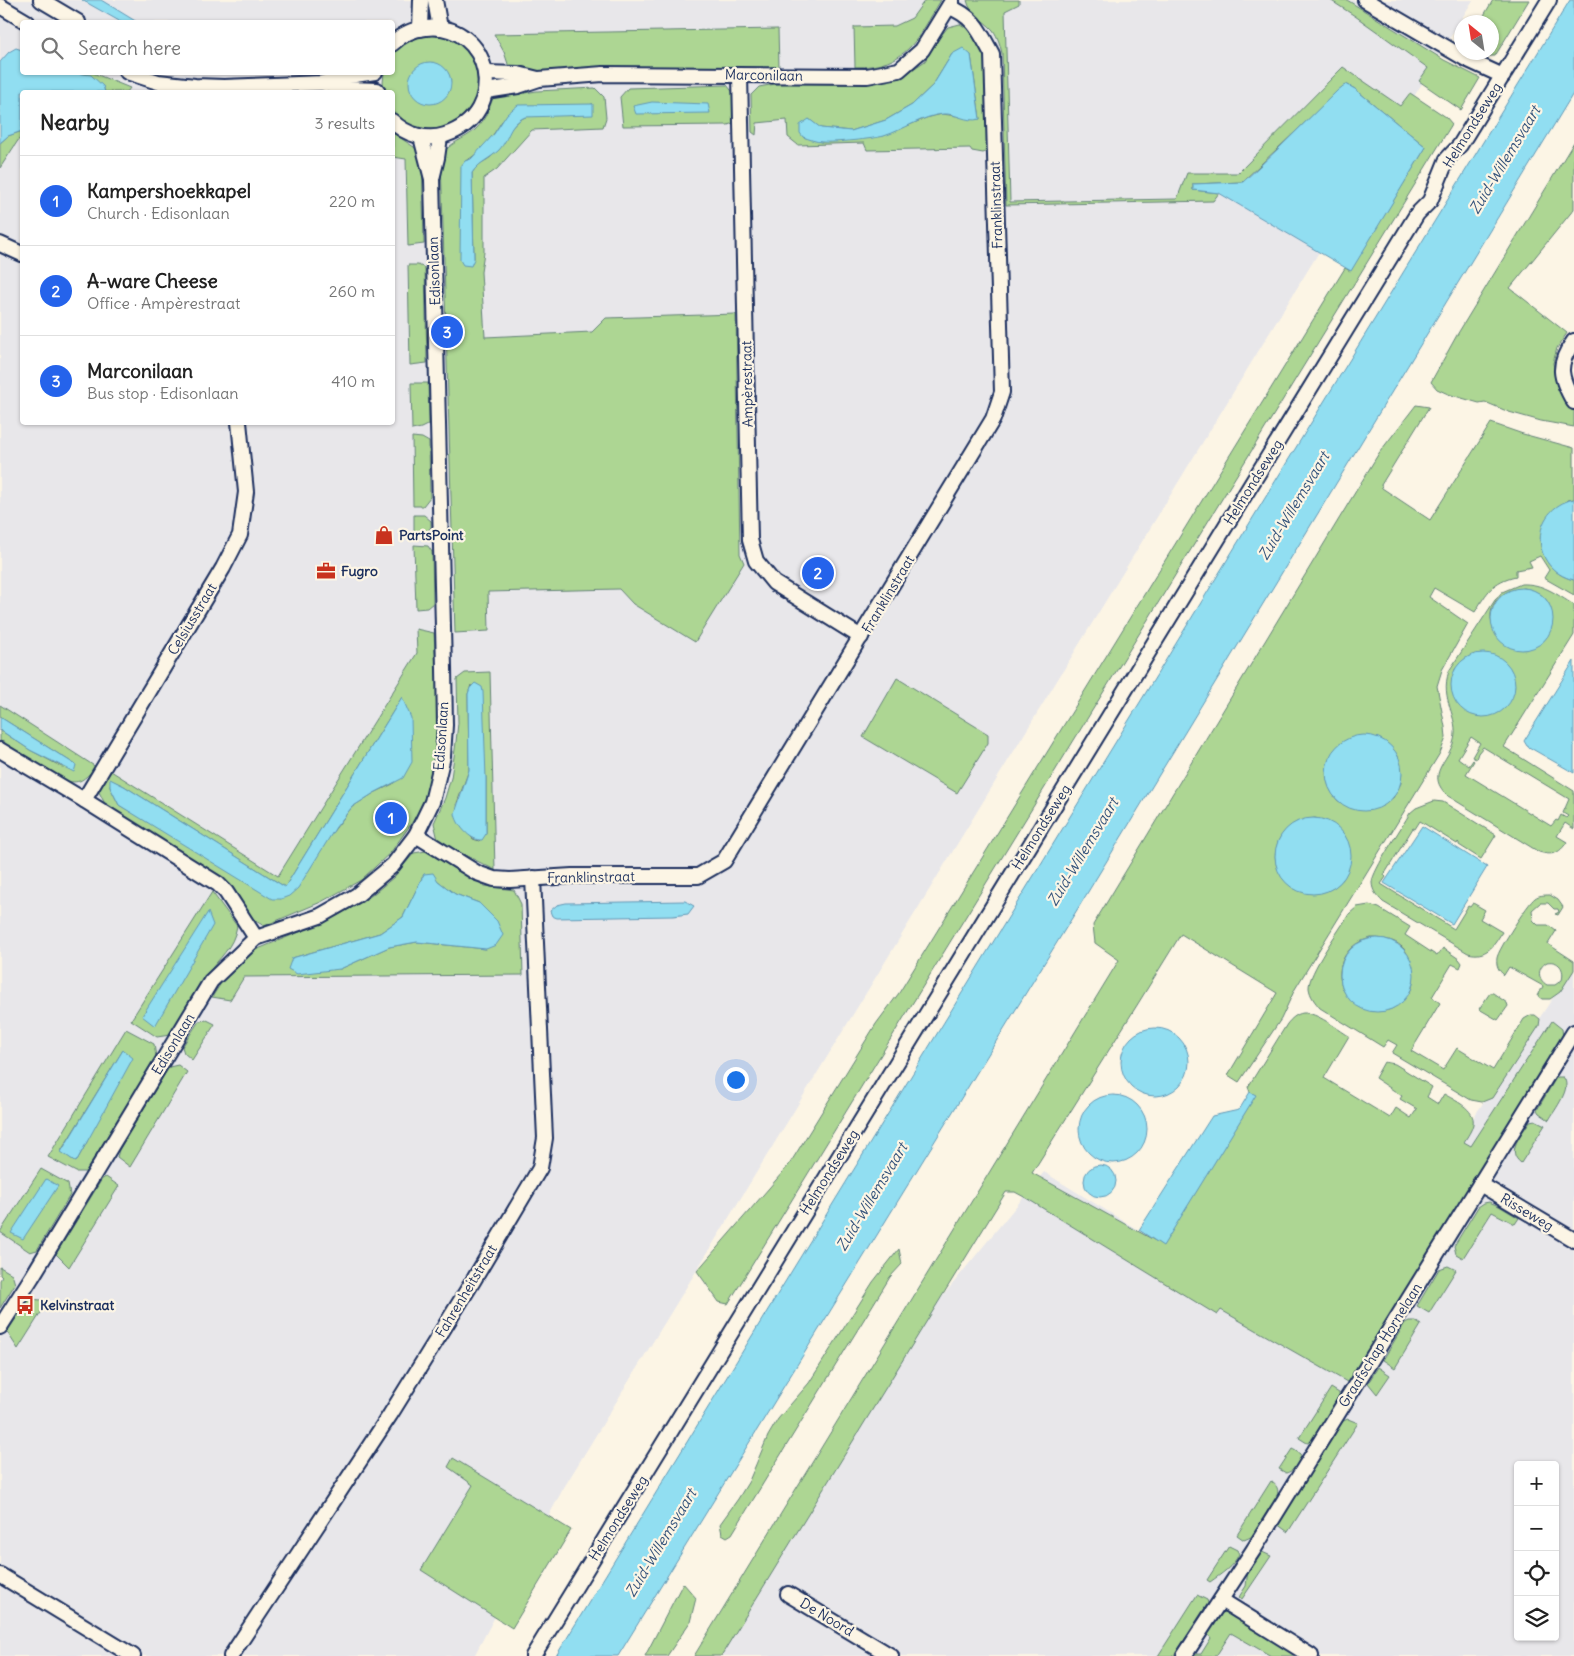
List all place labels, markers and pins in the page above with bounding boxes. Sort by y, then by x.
pin: 3 [431,313,463,351]
shop icon: PartsPoint [373,524,395,546]
place label: PartsPoint [399,526,464,544]
pin: 2 [802,554,834,592]
office icon: Fugro [315,560,337,582]
place label: Fugro [341,562,378,580]
pin: 1 [375,799,407,837]
bus stop icon: Kelvinstraat [14,1294,36,1316]
place label: Kelvinstraat [40,1296,115,1314]

